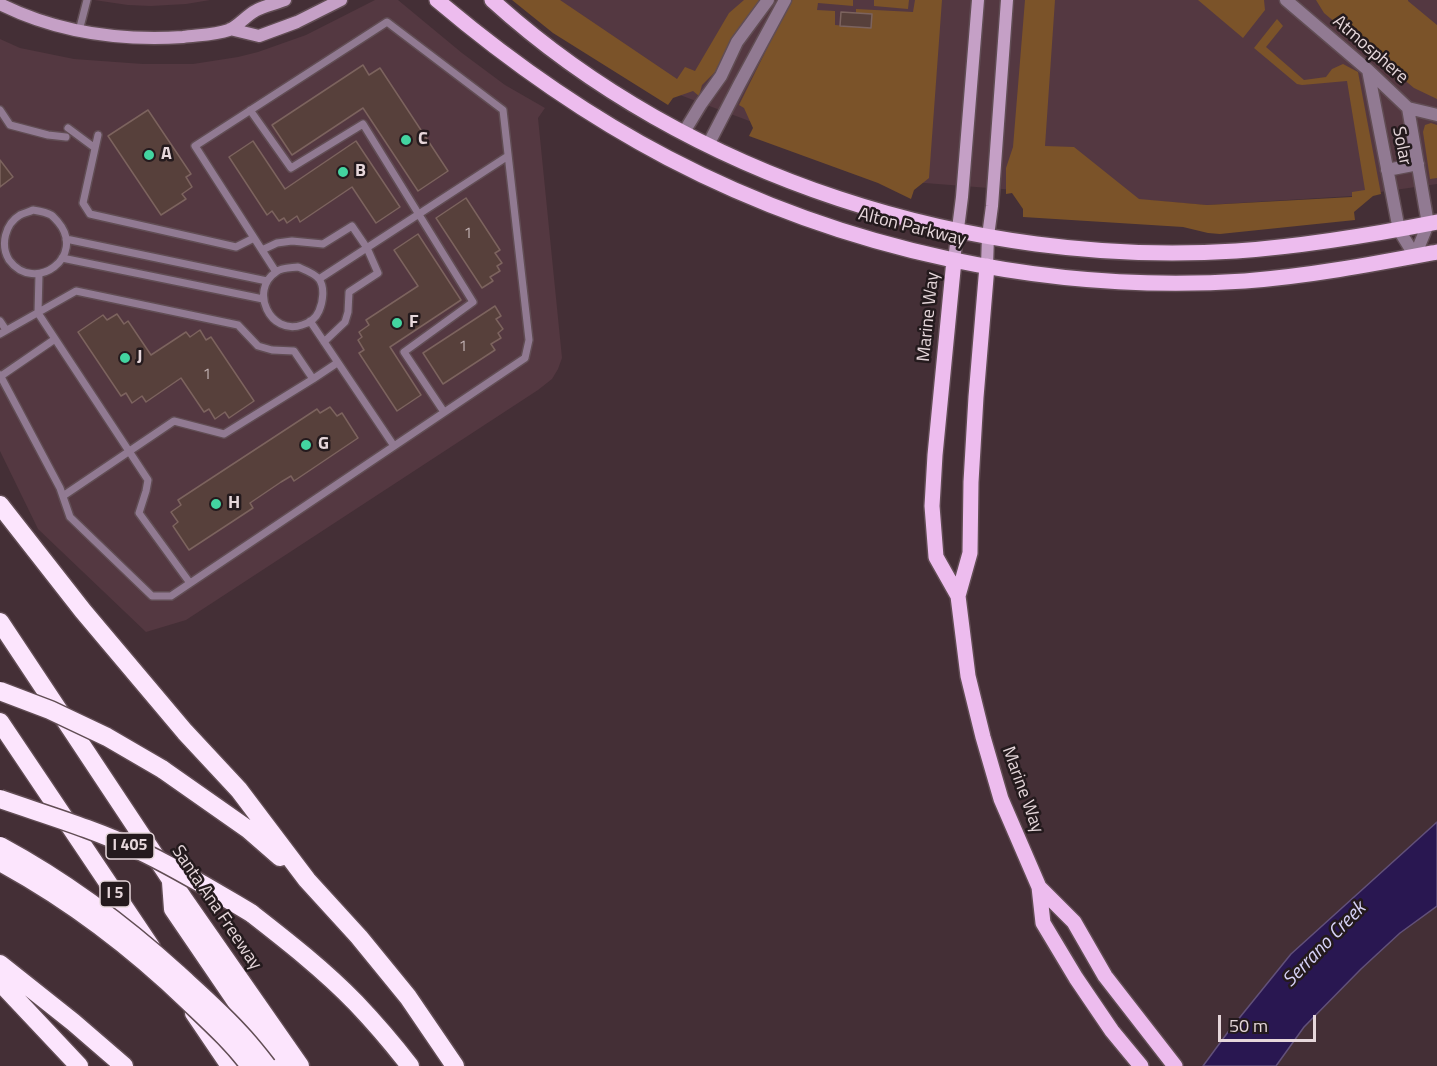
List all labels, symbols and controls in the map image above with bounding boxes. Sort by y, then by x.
street label: Atmosphere [1328,11,1412,89]
street label: Solar [1387,125,1415,167]
place label: C [418,129,428,151]
marker: C [399,133,413,147]
place label: A [161,144,172,166]
marker: A [142,148,156,162]
place label: B [355,161,366,183]
marker: B [336,165,350,179]
street label: Alton Parkway [856,204,968,252]
house number: 1 [464,225,472,243]
street label: Marine Way [914,271,944,363]
place label: F [409,312,419,334]
marker: F [390,316,404,330]
house number: 1 [459,338,467,356]
place label: J [137,347,142,369]
marker: J [118,351,132,365]
house number: 1 [203,366,211,384]
place label: G [318,434,329,456]
marker: G [299,438,313,452]
place label: H [228,493,240,515]
marker: H [209,497,223,511]
street label: Marine Way [996,744,1048,836]
road number: I 405 [106,833,154,859]
street label: Santa Ana Freeway [166,842,266,974]
road number: I 5 [100,881,130,907]
water label: Serrano Creek [1278,897,1372,993]
scale bar [1221,1003,1318,1041]
text: 50 m [1229,1012,1268,1039]

